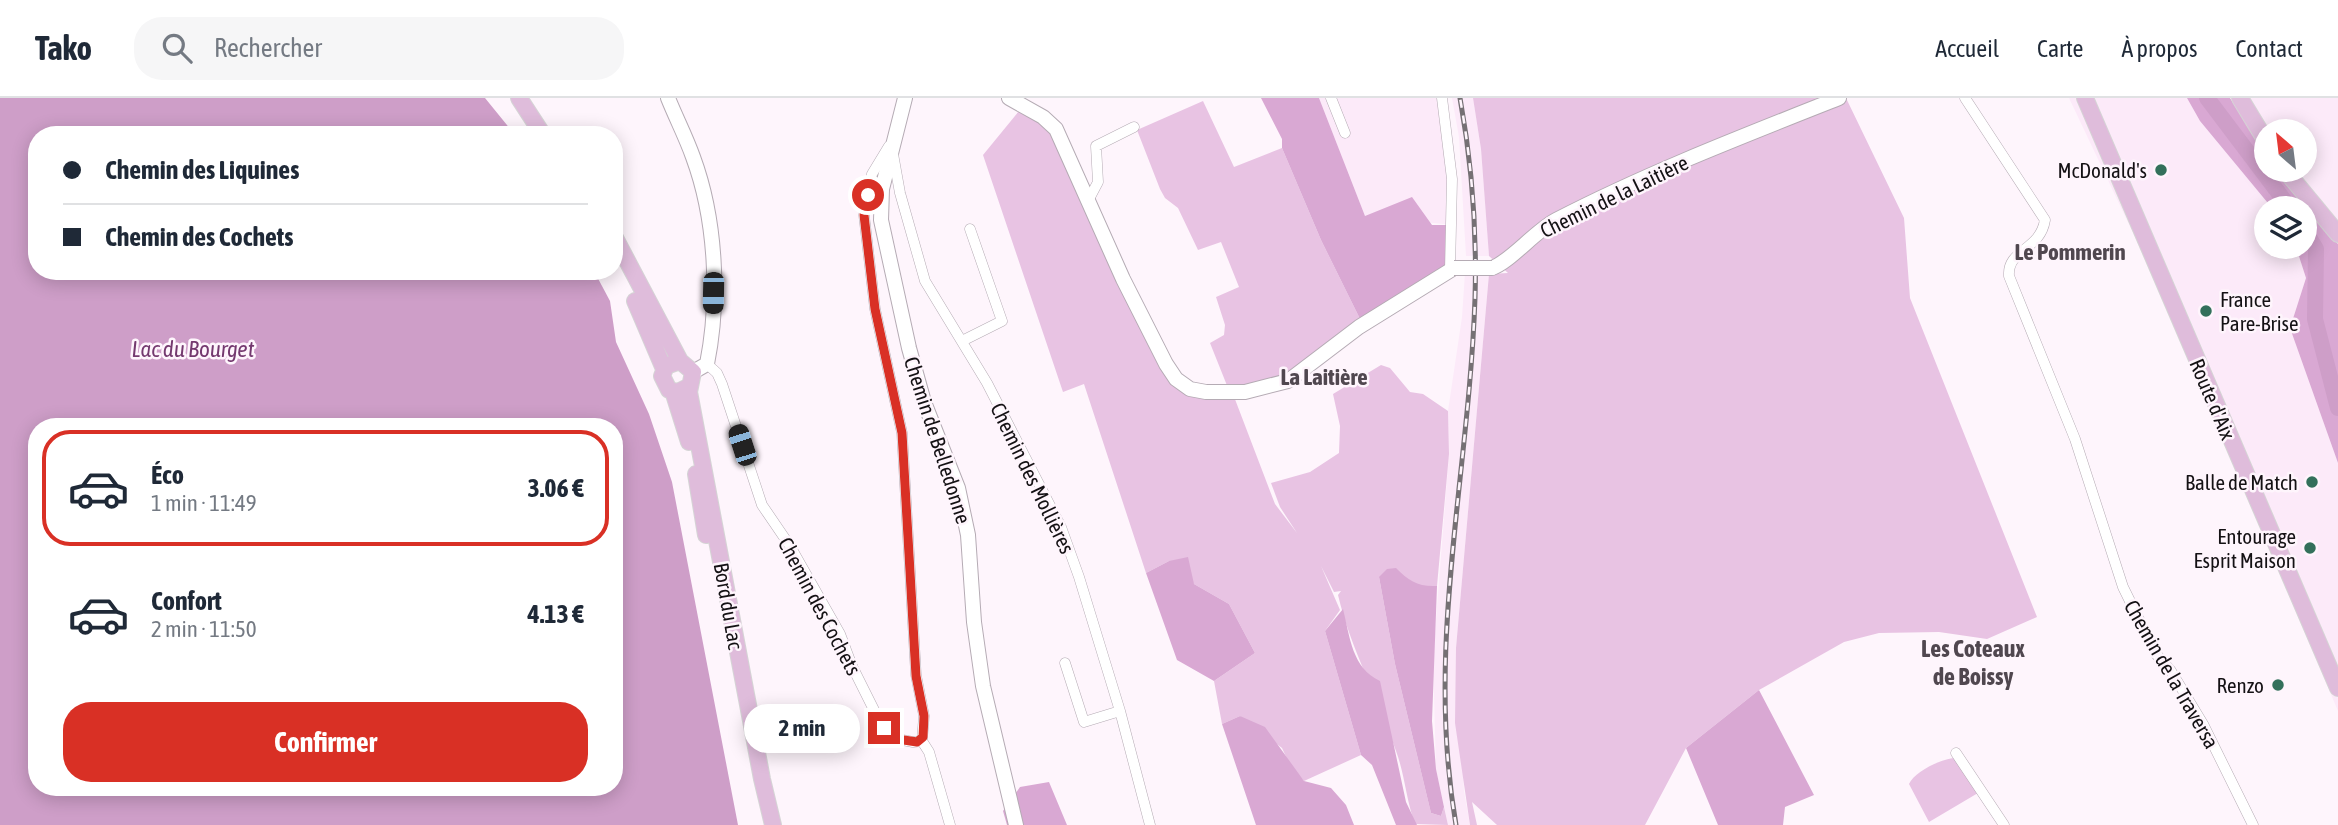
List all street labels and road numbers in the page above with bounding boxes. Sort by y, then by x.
street label: Chemin de la Laitière [1536,150,1692,242]
street label: Chemin de Belledonne [900,353,976,527]
street label: Route d'Aix [2185,355,2241,444]
street label: Chemin des Mollières [986,399,1080,557]
street label: Chemin des Cochets [774,533,866,679]
street label: Bord du Lac [710,561,748,651]
street label: Chemin de la Traversa [2120,595,2224,753]

